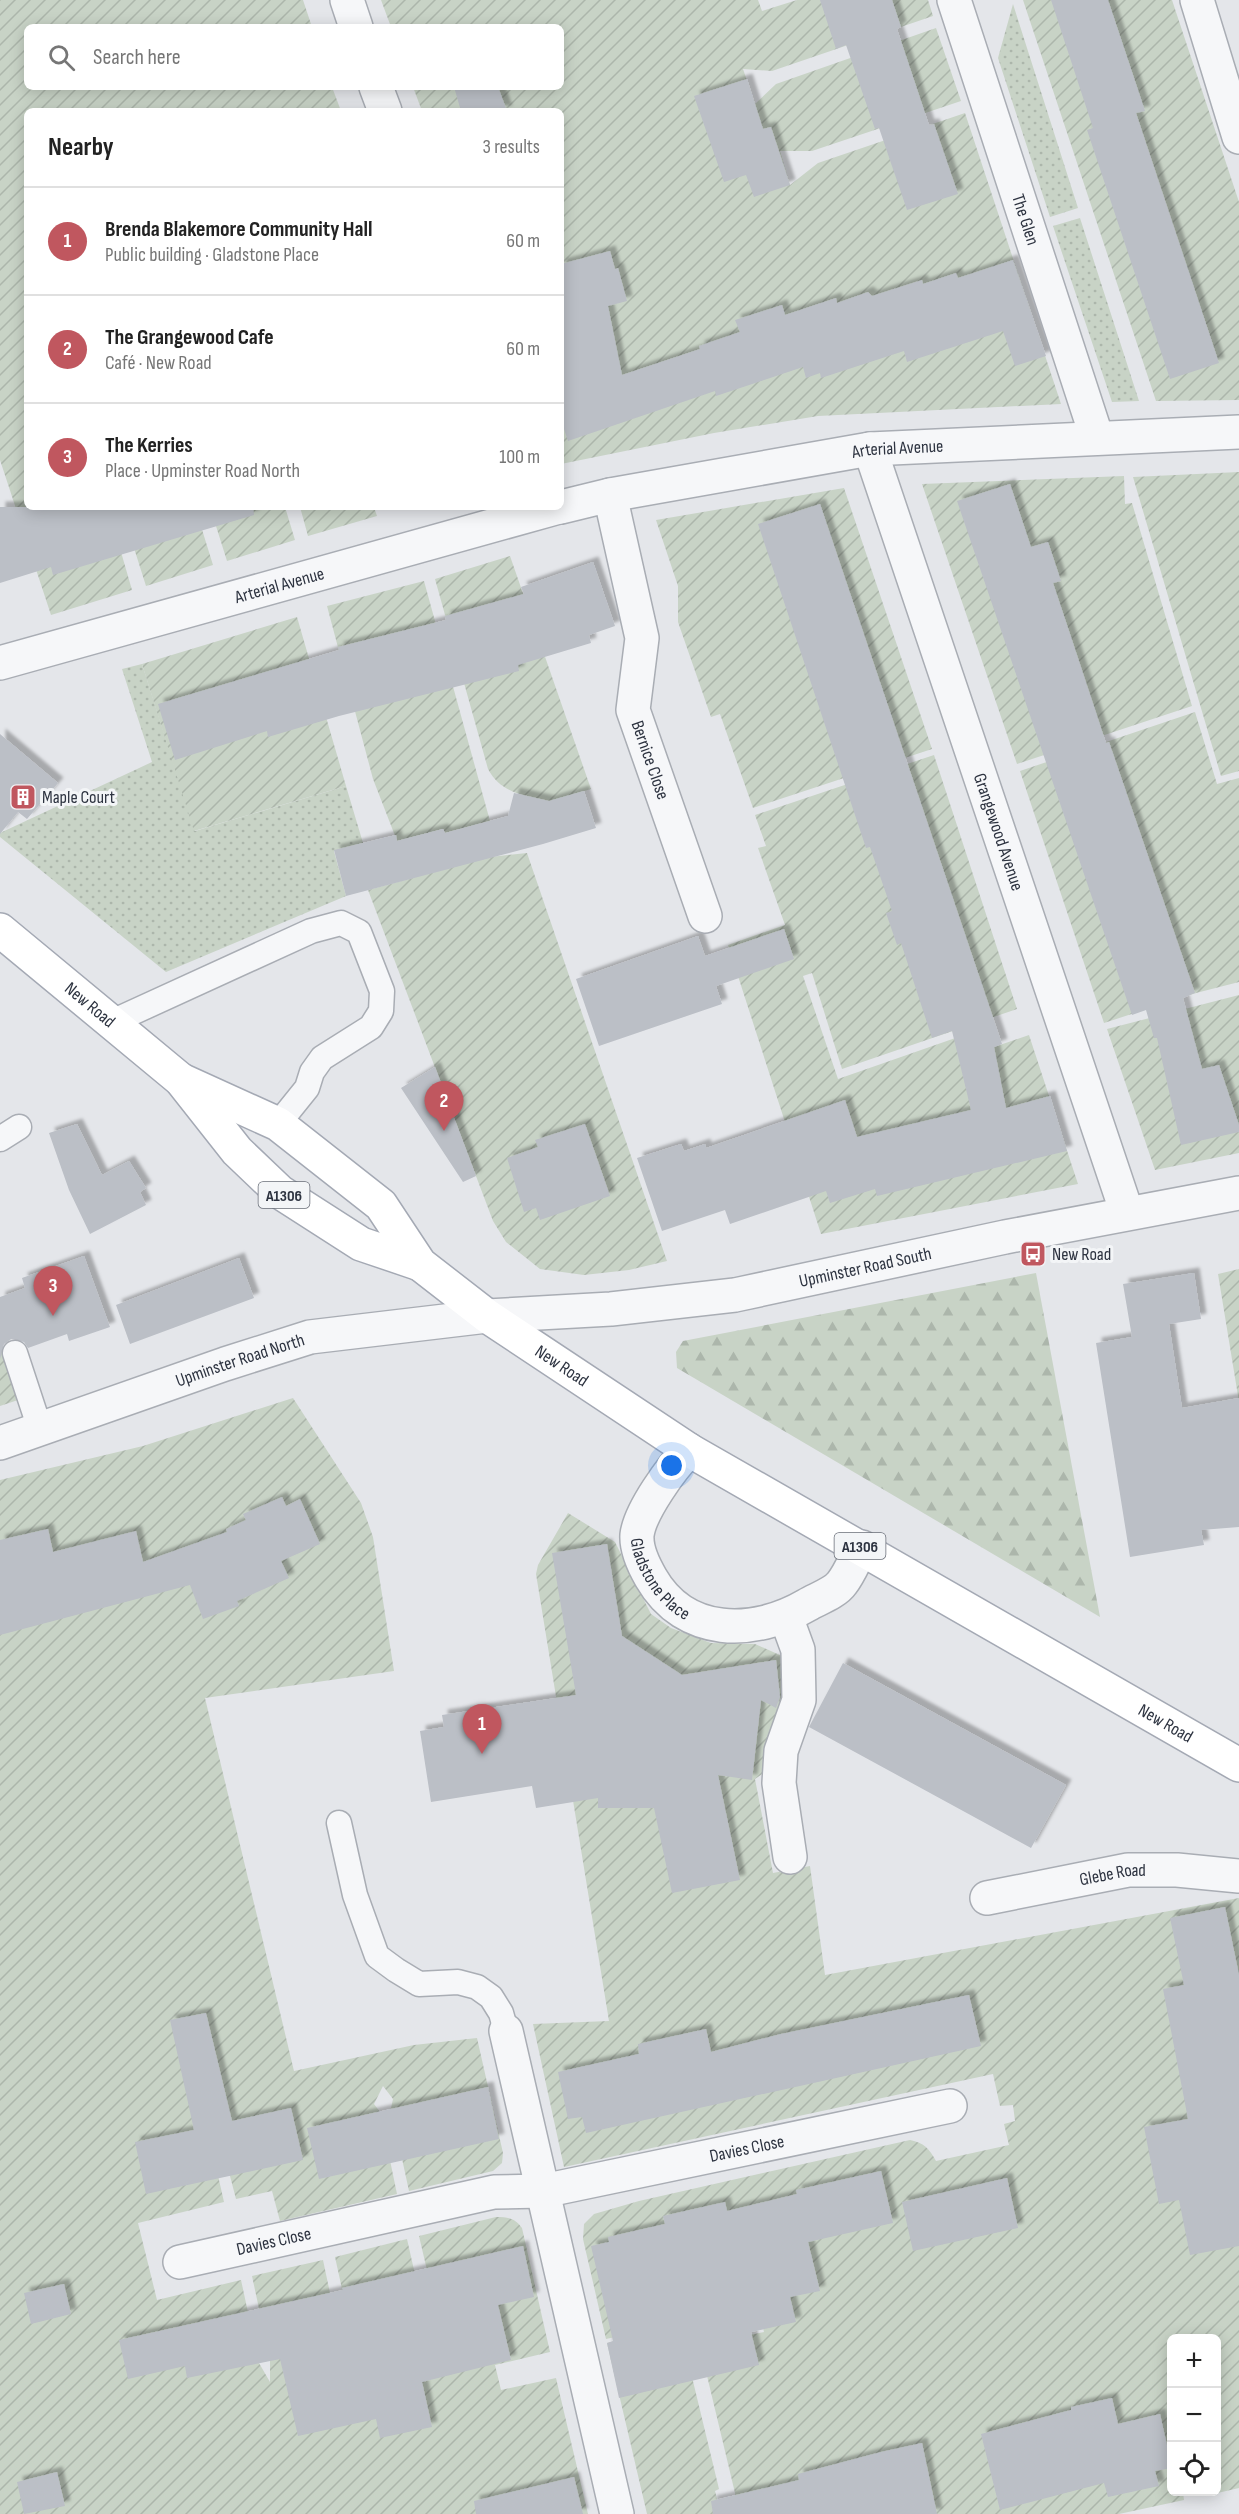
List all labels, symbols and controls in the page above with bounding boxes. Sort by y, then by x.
search box [24,24,564,90]
icon: search [45,41,78,74]
text: Search here [93,44,180,71]
text: Nearby [48,132,114,163]
text: 3 results [483,135,540,159]
street label: The Glen [1007,192,1043,248]
text: Brenda Blakemore Community Hall [105,216,372,243]
text: 1 [64,229,71,253]
text: 60 m [506,229,540,253]
text: Public building · Gladstone Place [105,243,319,267]
text: The Grangewood Cafe [105,324,274,351]
text: 2 [63,337,72,361]
text: 60 m [506,337,540,361]
text: Café · New Road [105,351,212,375]
text: The Kerries [105,432,193,459]
street label: Arterial Avenue [849,436,944,463]
text: 3 [63,445,72,469]
text: 100 m [499,445,540,469]
text: Place · Upminster Road North [105,459,300,483]
street label: Arterial Avenue [231,563,327,608]
street label: Bernice Close [627,718,673,802]
street label: Grangewood Avenue [969,771,1028,893]
building icon: Maple Court [8,782,38,812]
place label: Maple Court [42,787,115,808]
street label: New Road [60,978,119,1032]
pin: 2 [424,1082,464,1131]
road number: A1306 [258,1182,310,1208]
bus stop icon: New Road [1018,1239,1048,1269]
street label: Upminster Road South [797,1243,933,1292]
place label: New Road [1052,1244,1111,1265]
pin: 3 [34,1266,72,1316]
street label: Upminster Road North [173,1329,307,1391]
street label: New Road [531,1341,592,1391]
your location [657,1451,686,1480]
road number: A1306 [834,1533,886,1559]
street label: Gladstone Place [626,1537,694,1625]
street label: New Road [1135,1700,1197,1747]
pin: 1 [462,1704,502,1754]
street label: Glebe Road [1078,1860,1146,1890]
street label: Davies Close [708,2131,786,2167]
street label: Davies Close [235,2223,313,2260]
map controls [1167,2334,1221,2496]
button: + [1167,2334,1221,2388]
button: − [1167,2388,1221,2442]
button: locate [1167,2442,1221,2496]

